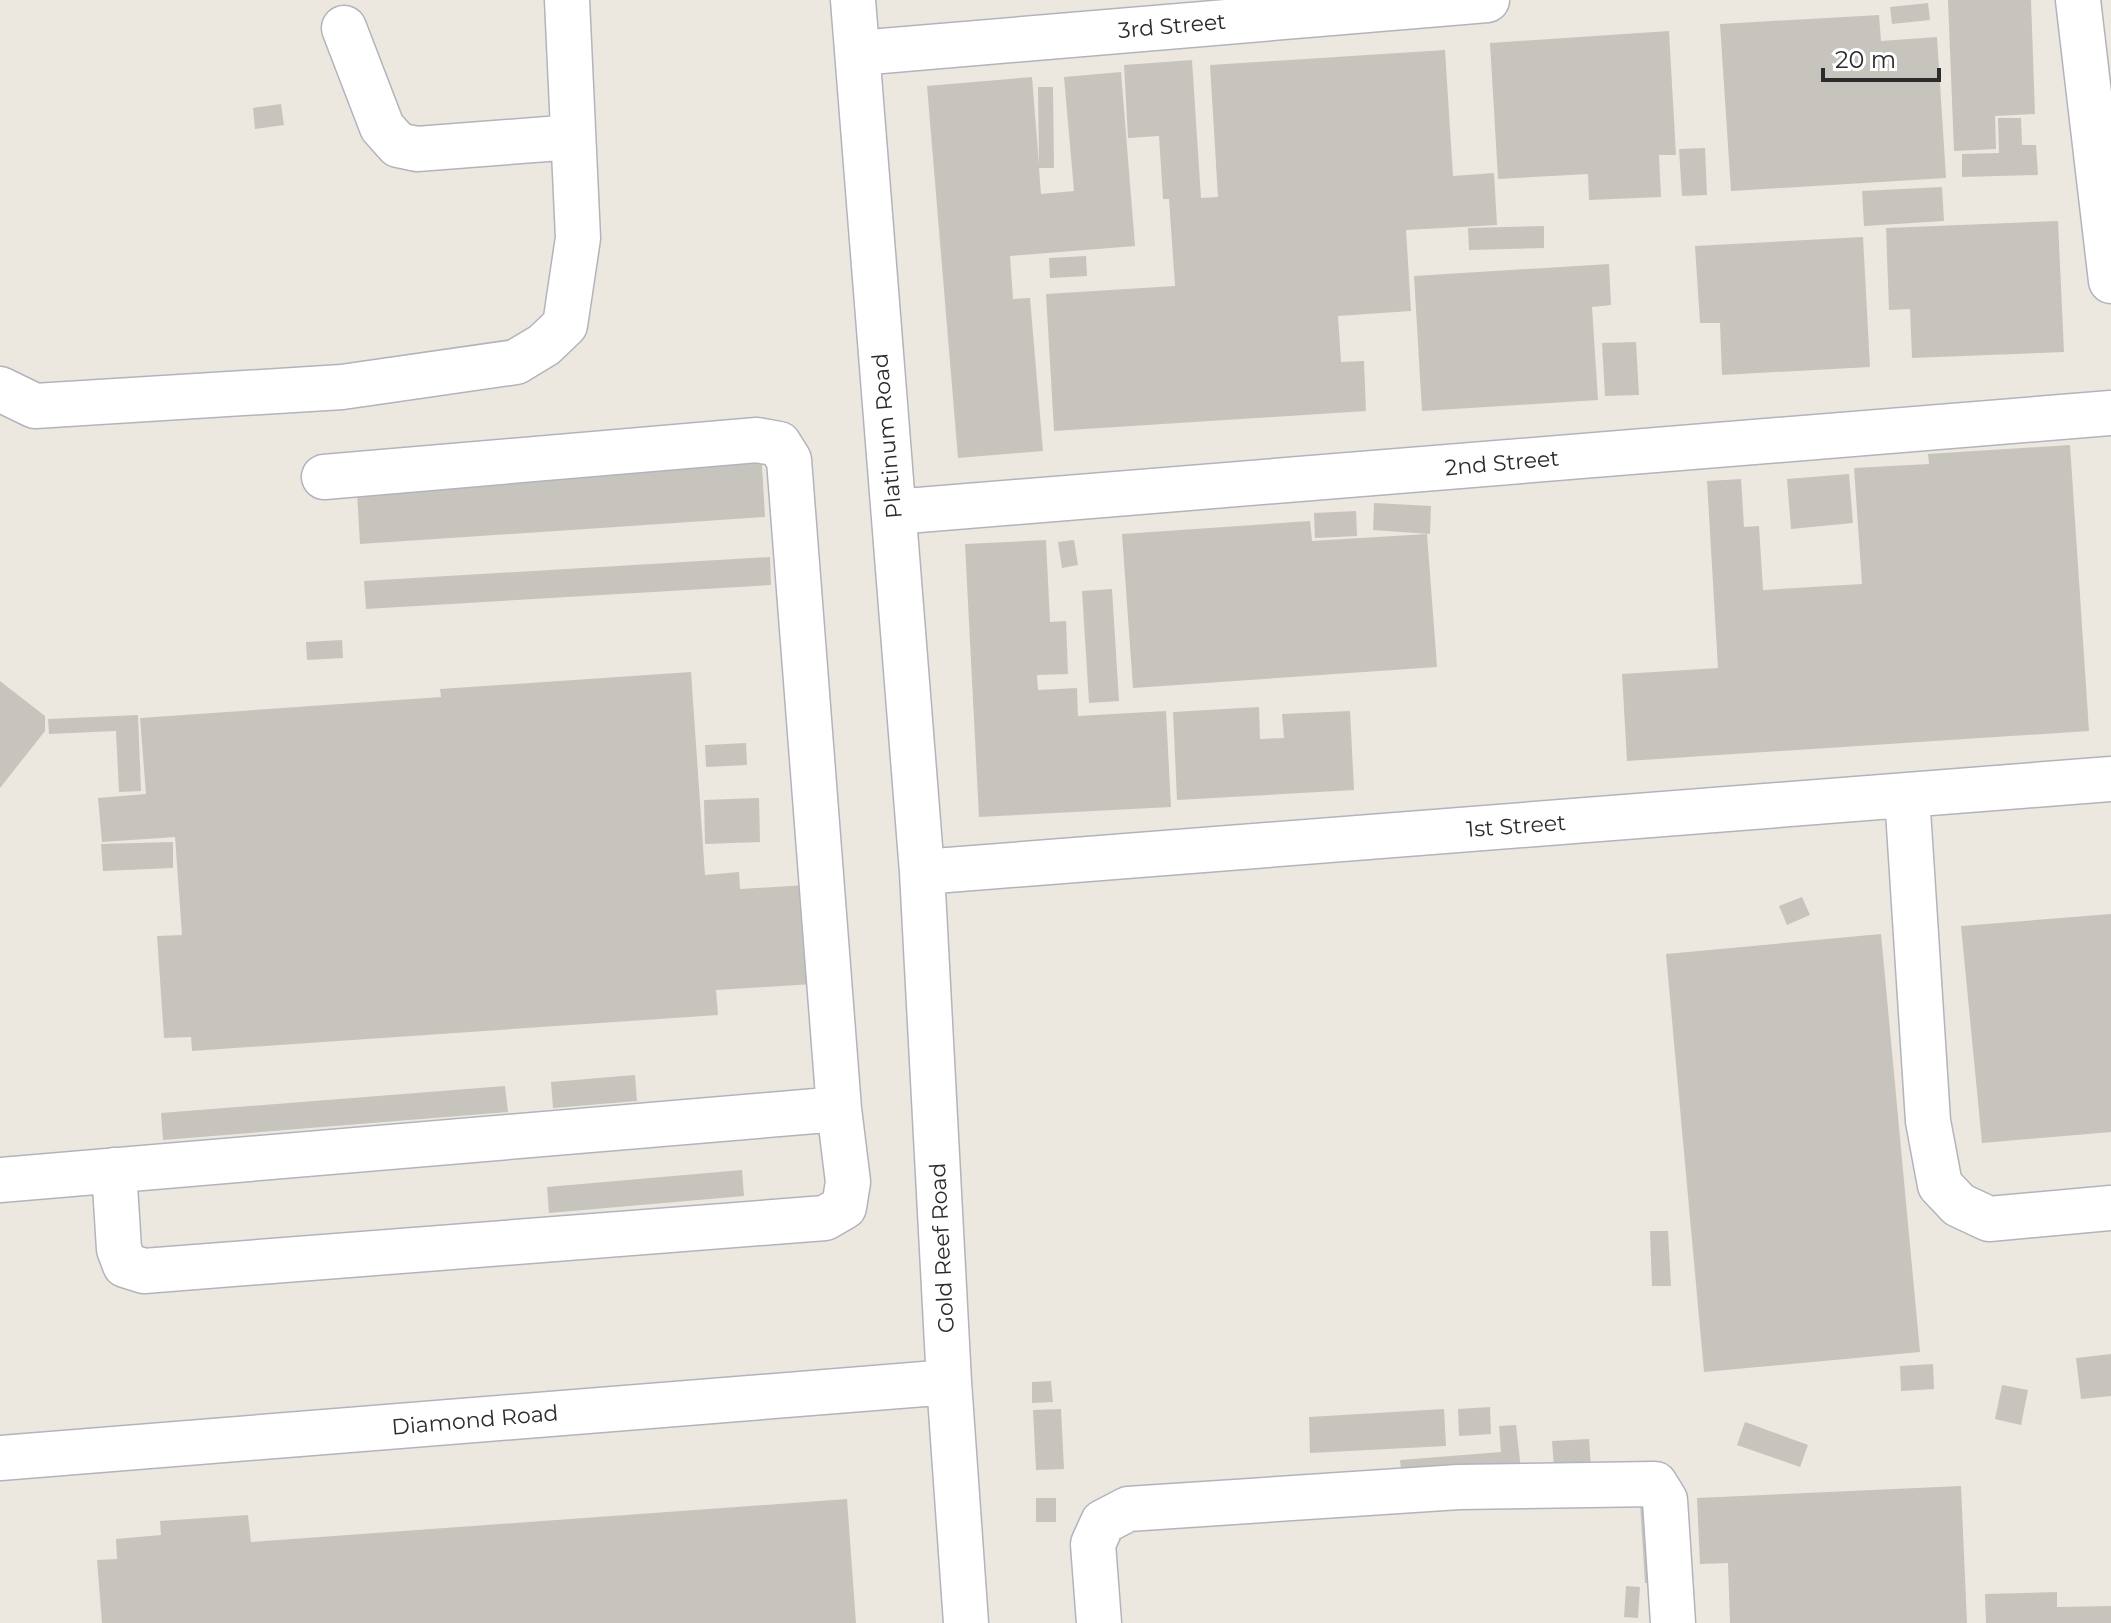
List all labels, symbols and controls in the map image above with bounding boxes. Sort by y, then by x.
street label: 3rd Street [1117,8,1227,44]
scale bar [1823,32,1939,82]
text: 20 m [1835,45,1896,74]
street label: Platinum Road [866,352,908,520]
street label: 2nd Street [1444,445,1560,481]
street label: 1st Street [1465,809,1567,843]
street label: Gold Reef Road [924,1162,960,1334]
street label: Diamond Road [391,1399,559,1441]

